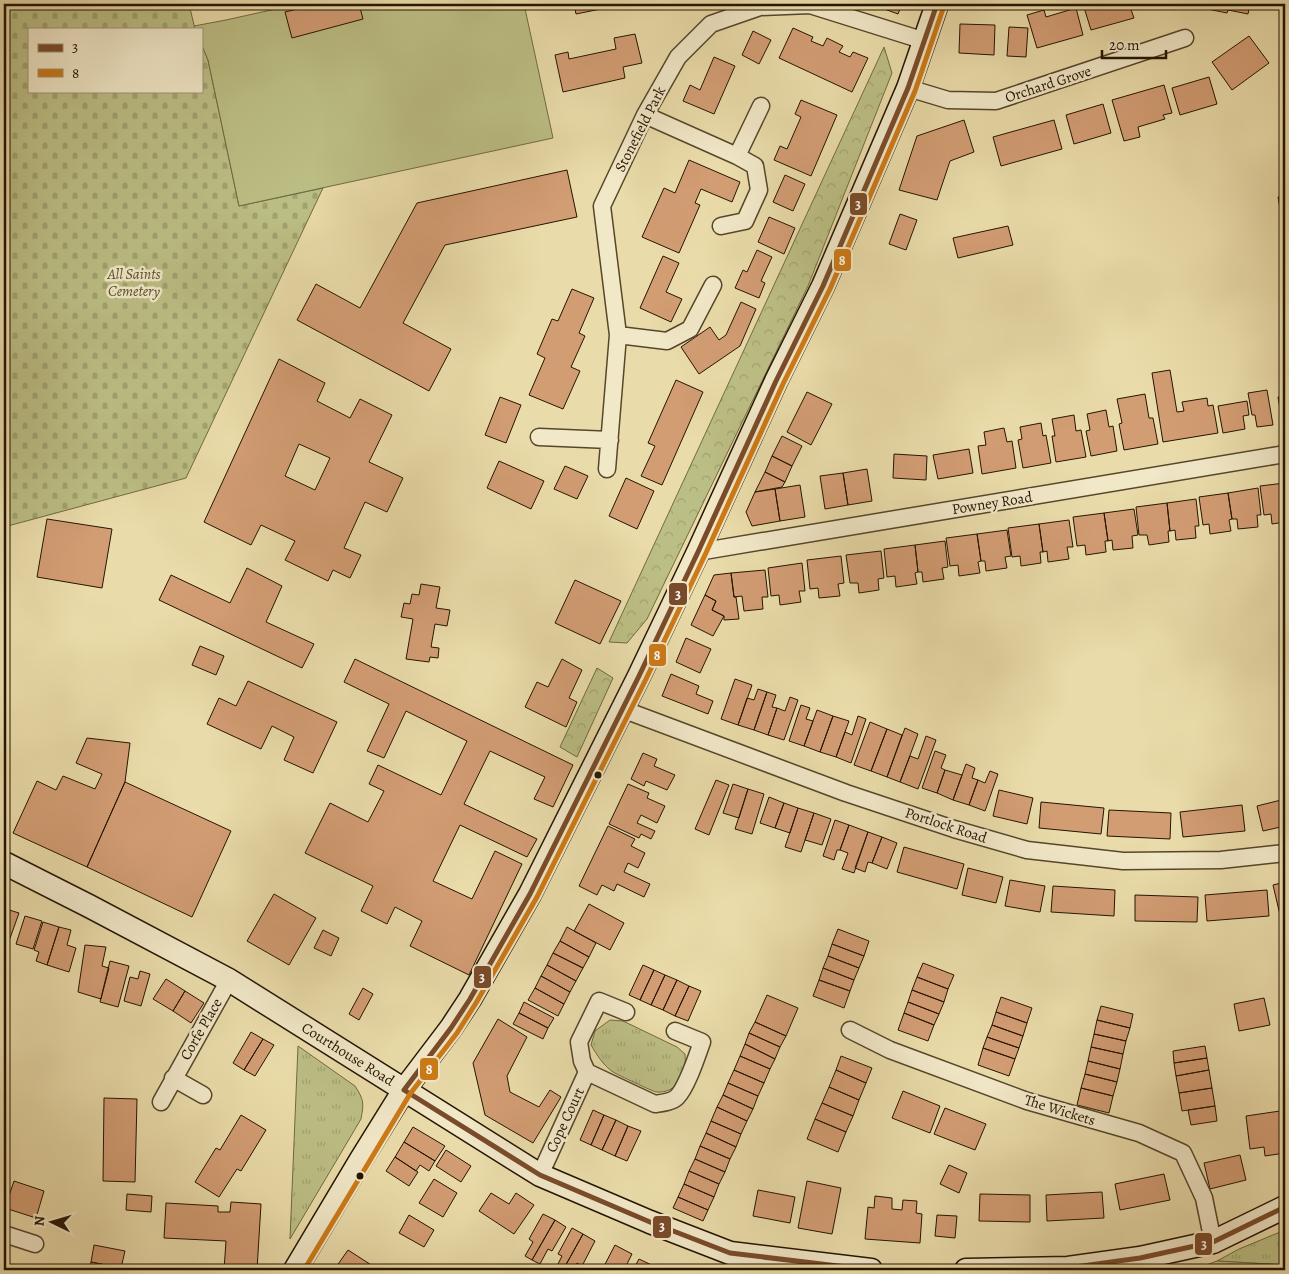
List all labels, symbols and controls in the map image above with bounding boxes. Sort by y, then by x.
legend [28,28,202,92]
scale bar [1102,28,1165,60]
text: 20 m [1109,35,1140,55]
text: 3 [72,37,78,57]
street label: Orchard Grove [1002,61,1094,107]
text: 8 [72,63,79,83]
street label: Stonefield Park [610,82,670,175]
line badge: 3 [849,192,868,216]
text: 3 [855,195,861,214]
line badge: 8 [833,248,852,272]
text: 8 [839,251,846,270]
park label: All Saints Cemetery [106,264,161,301]
street label: Powney Road [950,487,1035,519]
line badge: 3 [668,582,688,606]
text: 3 [675,585,681,604]
line badge: 8 [648,643,667,667]
text: 8 [654,646,661,665]
unlabelled marker [593,770,603,780]
street label: Portlock Road [903,802,990,848]
line badge: 3 [473,965,492,989]
text: 3 [479,968,485,987]
street label: Corfe Place [175,994,227,1064]
street label: Courthouse Road [298,1017,399,1091]
line badge: 8 [419,1057,439,1081]
text: 8 [426,1060,433,1079]
street label: Cope Court [541,1084,589,1156]
street label: The Wickets [1022,1090,1098,1130]
unlabelled marker [355,1171,365,1181]
north arrow [28,1196,78,1246]
text: N [30,1215,49,1227]
line badge: 3 [652,1215,672,1239]
text: 3 [659,1217,665,1236]
line badge: 3 [1194,1232,1213,1256]
text: 3 [1201,1235,1207,1254]

